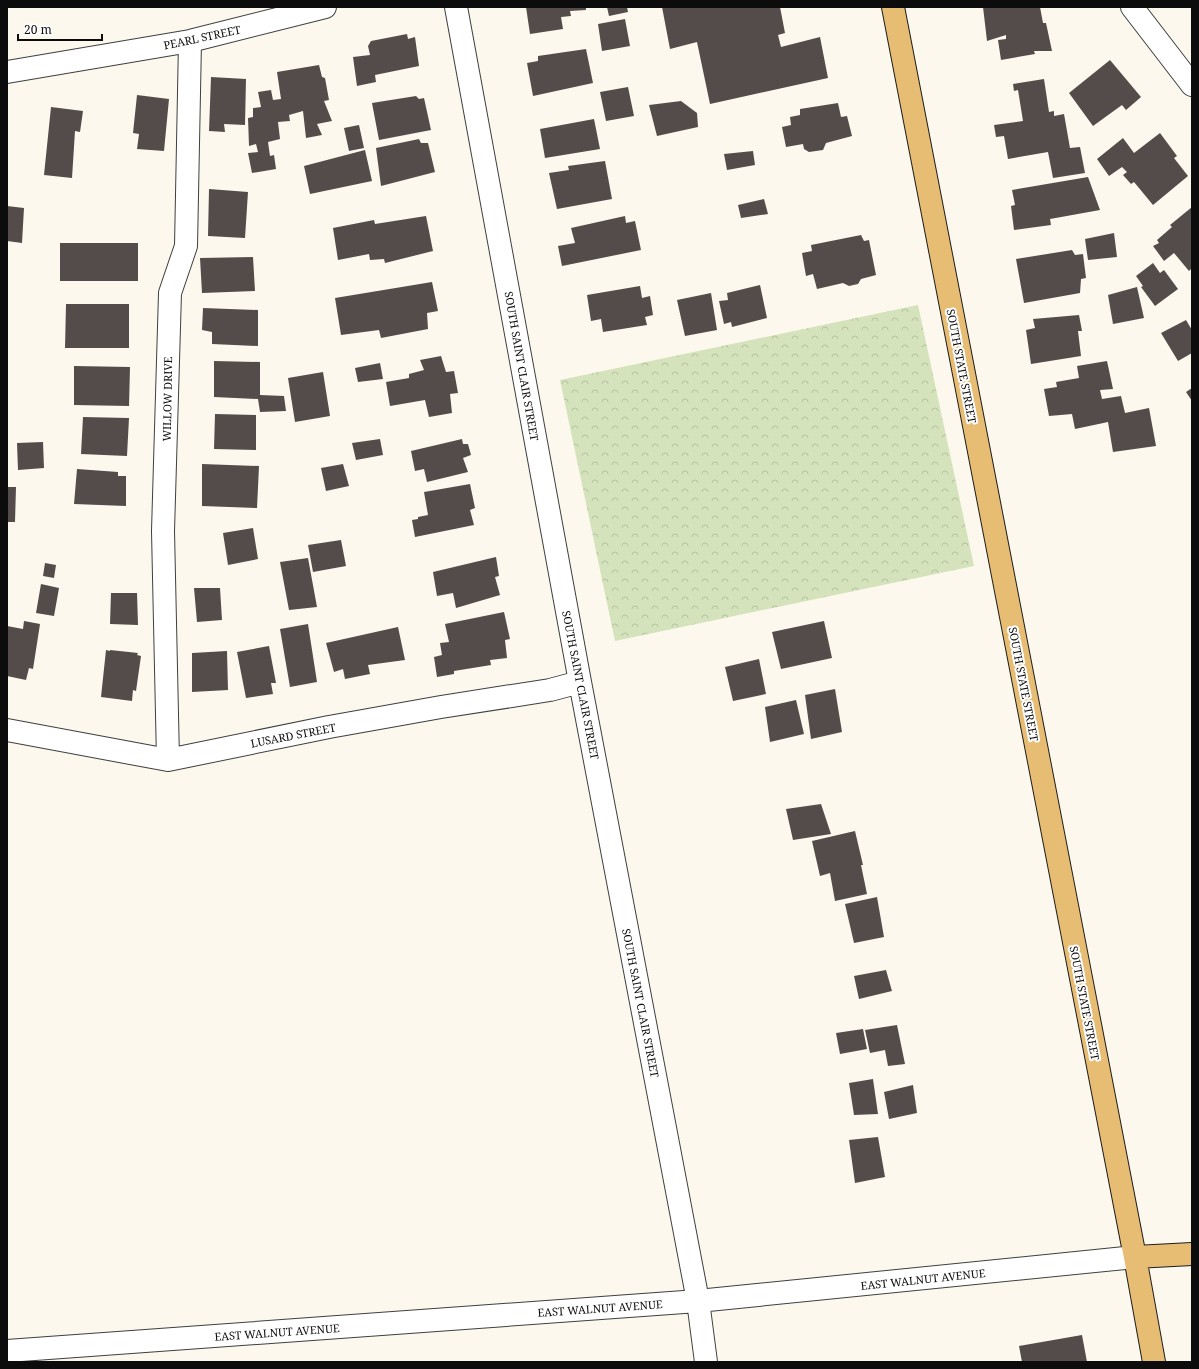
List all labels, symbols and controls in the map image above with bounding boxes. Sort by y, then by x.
scale bar [18,16,102,42]
text: 20 m [24,21,52,38]
street label: PEARL STREET [162,21,242,52]
street label: SOUTH SAINT CLAIR STREET [501,290,543,442]
street label: SOUTH STATE STREET [944,308,980,425]
street label: WILLOW DRIVE [159,356,175,442]
street label: SOUTH SAINT CLAIR STREET [559,609,603,761]
street label: SOUTH STATE STREET [1006,626,1042,743]
street label: LUSARD STREET [249,719,337,751]
street label: SOUTH SAINT CLAIR STREET [619,927,663,1079]
street label: SOUTH STATE STREET [1067,945,1103,1062]
street label: EAST WALNUT AVENUE [860,1265,986,1293]
street label: EAST WALNUT AVENUE [537,1296,663,1320]
street label: EAST WALNUT AVENUE [214,1320,340,1344]

